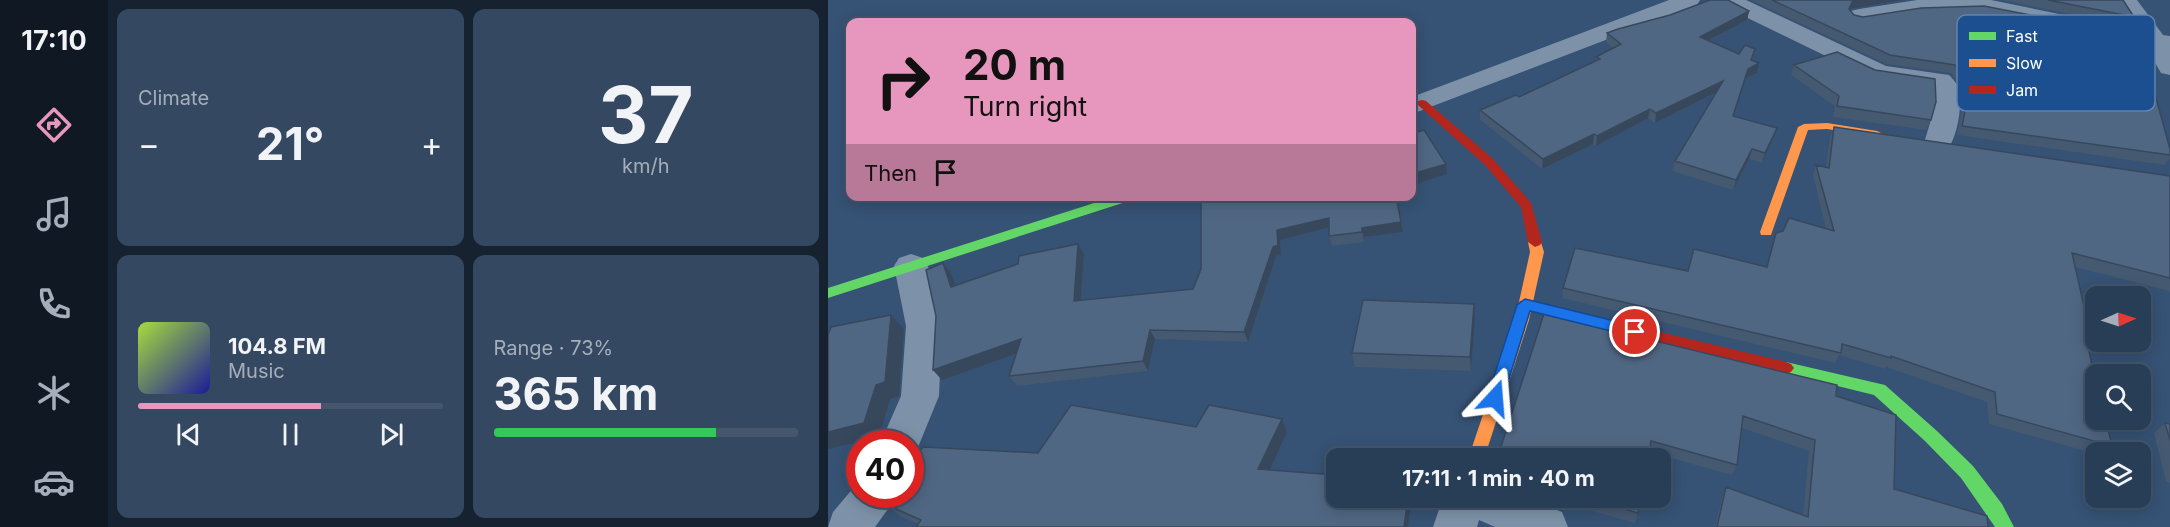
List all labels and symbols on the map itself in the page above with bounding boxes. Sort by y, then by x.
legend [1957,15,2155,111]
text: Fast [2006,26,2038,46]
text: Slow [2006,53,2043,73]
text: Jam [2006,80,2038,100]
north arrow [2085,286,2151,352]
pin [1609,306,1660,357]
position arrow [1463,366,1527,430]
speed limit sign: 40 [846,430,924,508]

